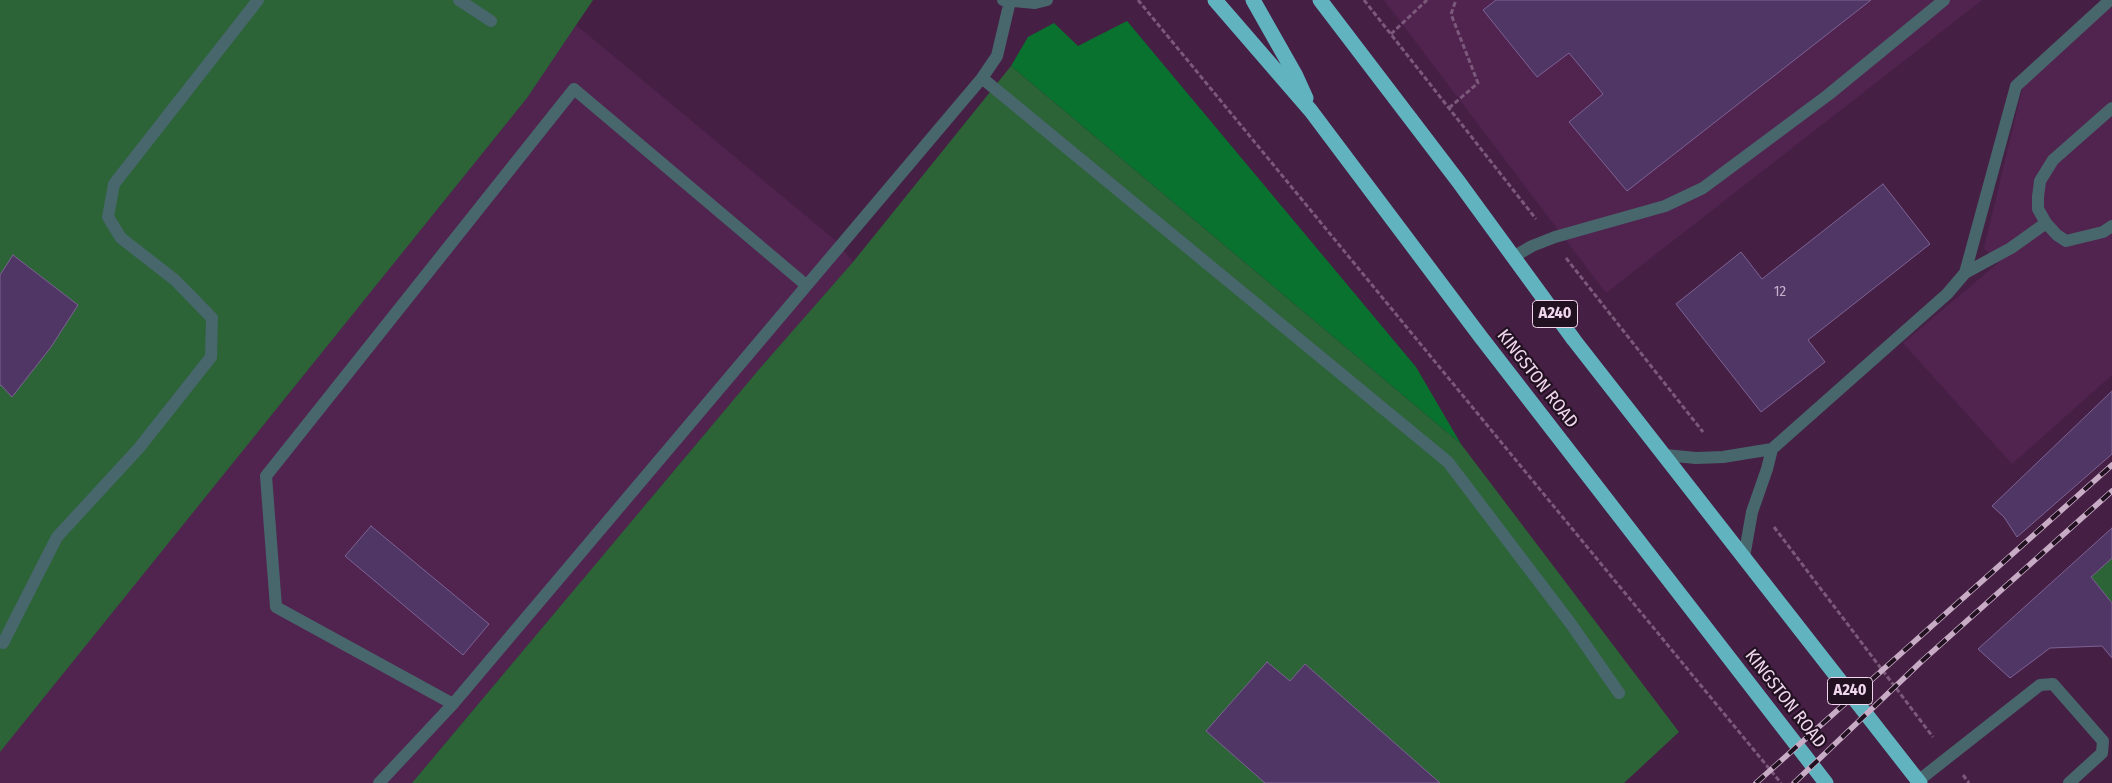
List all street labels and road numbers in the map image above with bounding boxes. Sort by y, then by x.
road number: A240 [1532,300,1578,328]
street label: KINGSTON ROAD [1492,326,1582,432]
street label: KINGSTON ROAD [1740,646,1830,752]
road number: A240 [1828,678,1872,704]

